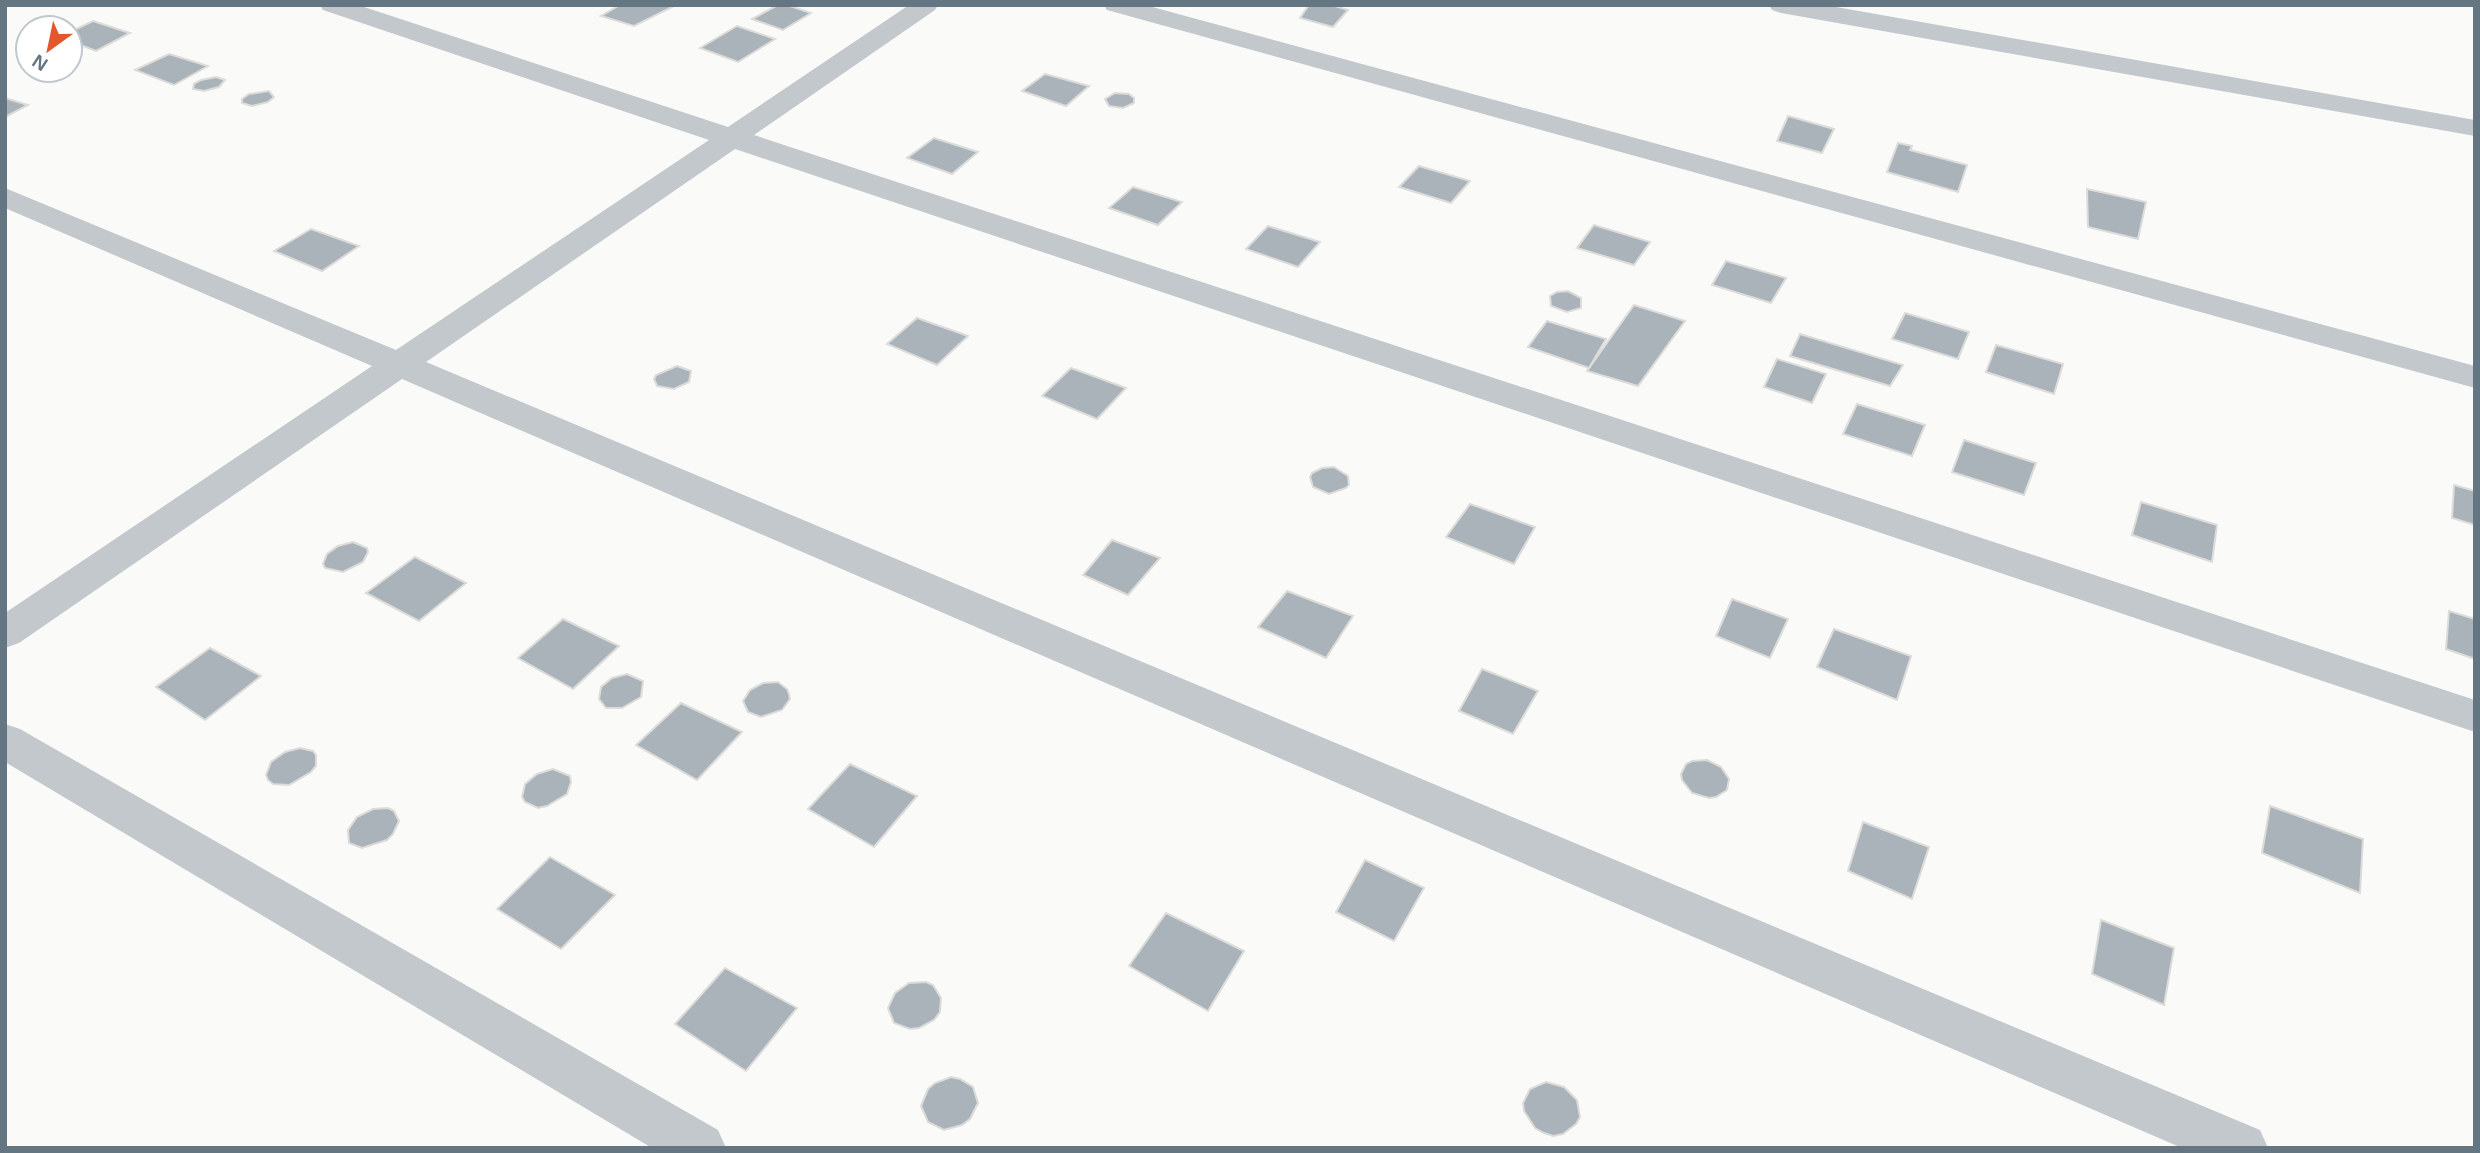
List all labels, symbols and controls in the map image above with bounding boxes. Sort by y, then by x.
north arrow [14,14,84,84]
text: N [29,50,51,75]

